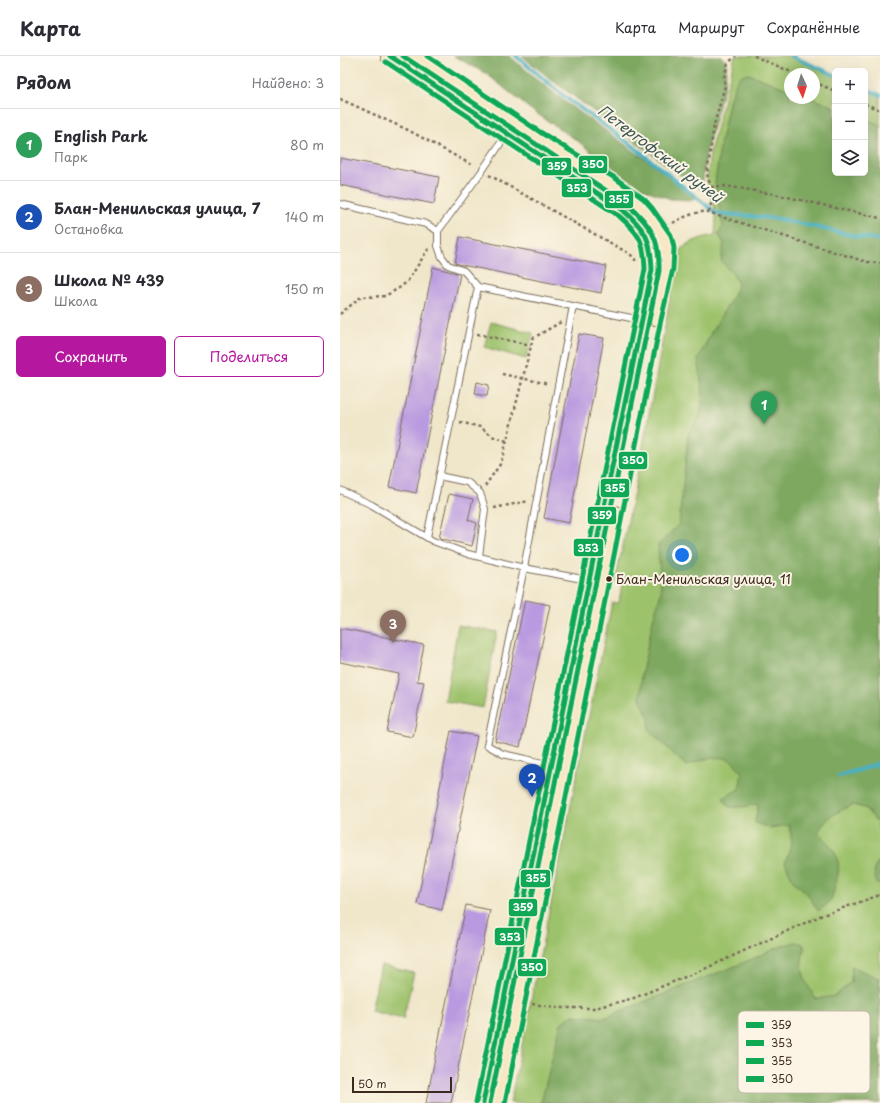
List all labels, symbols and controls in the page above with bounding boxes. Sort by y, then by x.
text: Карта [20,14,81,42]
text: Карта [615,17,656,38]
text: Маршрут [678,17,744,38]
text: Сохранённые [766,17,860,38]
north arrow [784,68,820,104]
map controls [832,68,868,176]
button: + [832,68,868,104]
text: Рядом [16,69,71,95]
text: Найдено: 3 [252,73,324,92]
water label: Петергофский ручей [594,98,730,209]
button: − [832,104,868,140]
text: English Park [54,124,148,147]
text: 1 [26,135,32,154]
text: 80 m [290,135,324,154]
button: layers [832,140,868,176]
text: Парк [54,147,88,166]
line badge: 350 [578,155,608,174]
text: 350 [582,155,604,172]
line badge: 359 [541,157,572,176]
text: 359 [547,157,568,174]
line badge: 353 [561,178,592,198]
text: 353 [566,179,588,196]
line badge: 355 [604,190,634,209]
text: 355 [608,190,630,207]
text: Блан-Менильская улица, 7 [54,196,260,219]
text: 2 [24,207,34,226]
text: 140 m [285,207,324,226]
text: Остановка [54,219,123,238]
text: Школа № 439 [54,268,164,291]
text: 3 [25,279,33,298]
text: 150 m [285,279,324,298]
text: Школа [54,291,98,310]
button: Сохранить [16,336,166,377]
button: Поделиться [174,336,324,377]
pin: 1 [751,391,777,424]
line badge: 350 [618,451,648,470]
text: 350 [622,451,644,468]
line badge: 355 [600,478,630,498]
text: 355 [604,479,626,496]
line badge: 359 [587,506,617,525]
text: 359 [592,506,613,523]
line badge: 353 [573,538,604,557]
text: 353 [577,539,599,556]
your location [672,545,692,565]
place label: Блан-Менильская улица, 11 [616,569,791,588]
marker: Блан-Менильская улица, 11 [604,574,614,584]
pin: 3 [380,610,406,643]
pin: 2 [519,764,545,797]
line badge: 355 [520,869,551,888]
text: 355 [525,869,547,886]
line badge: 359 [508,898,538,917]
text: 359 [513,898,534,915]
line badge: 353 [494,927,525,946]
text: 353 [499,928,521,945]
line badge: 350 [517,958,547,977]
text: 350 [521,958,543,975]
legend [738,1011,870,1093]
text: 359 [771,1016,792,1033]
text: 353 [771,1034,792,1051]
text: 355 [771,1052,792,1069]
text: 350 [771,1070,793,1087]
scale bar [352,1075,452,1094]
text: 50 m [358,1075,387,1092]

